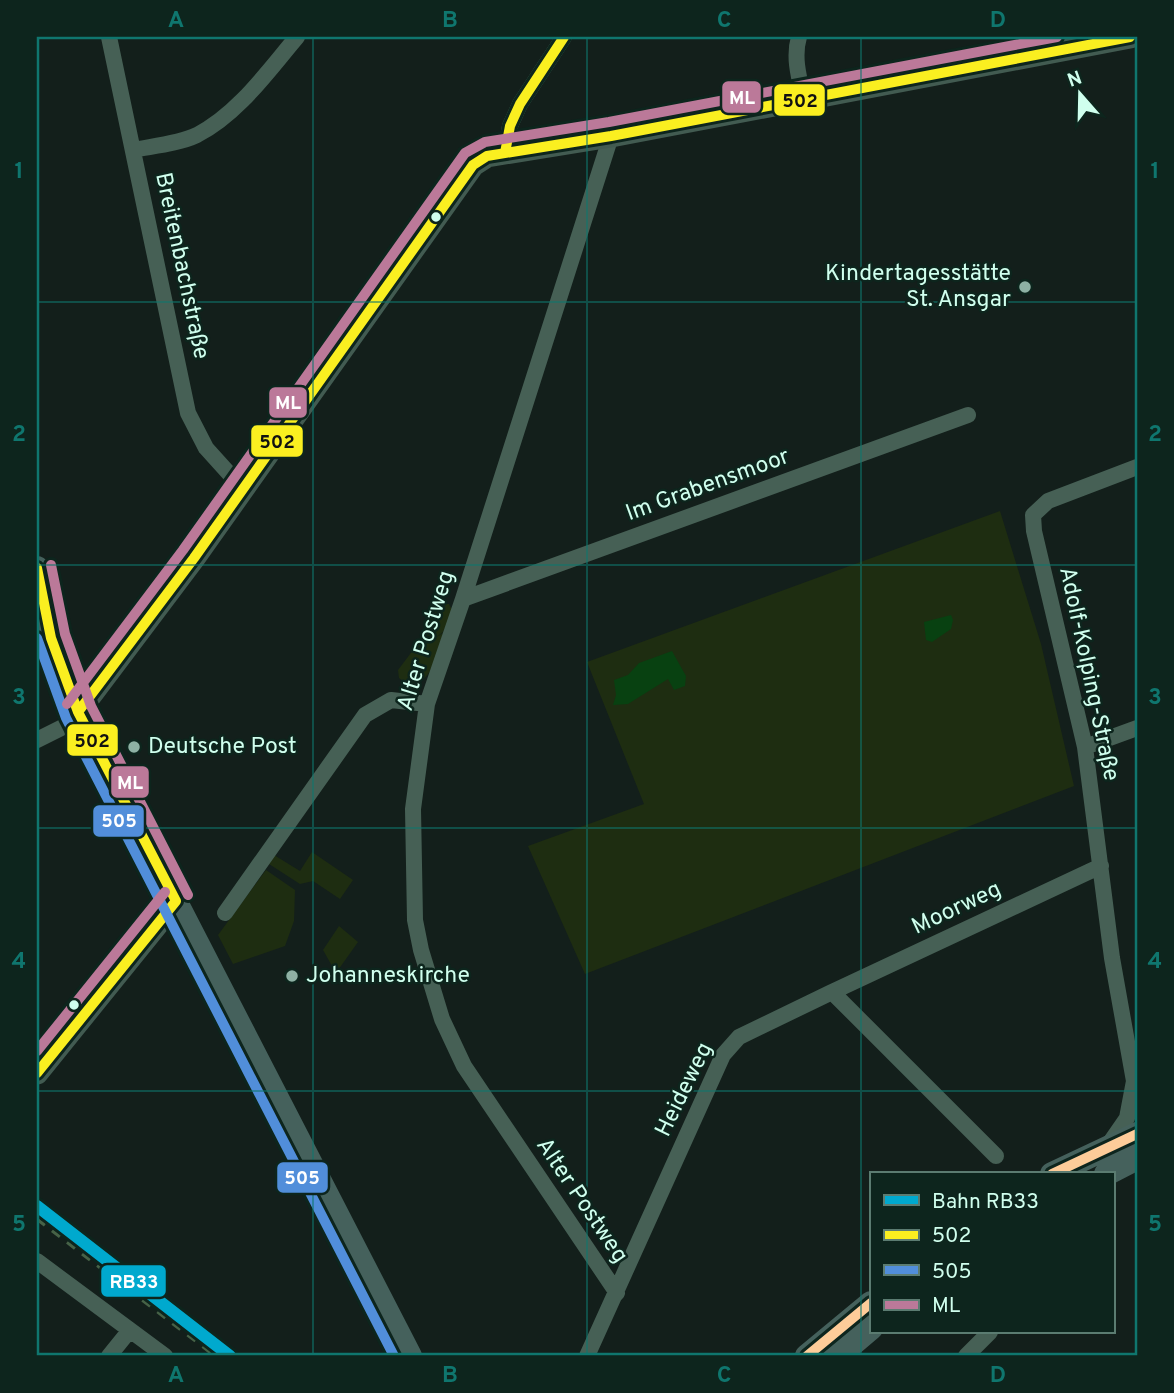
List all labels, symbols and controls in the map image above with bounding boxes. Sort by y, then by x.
text: A [168,7,184,36]
text: B [442,7,458,36]
text: C [717,7,731,36]
text: D [990,7,1006,36]
north arrow [1044,60,1114,130]
text: N [1064,66,1085,94]
line badge: ML [721,80,762,114]
line badge: 502 [773,83,826,117]
text: ML [729,87,755,111]
text: 502 [782,90,818,114]
text: 1 [14,158,24,187]
text: 1 [1150,158,1160,187]
street label: Breitenbachstraße [147,170,215,362]
unlabelled marker [429,210,443,224]
place label: Kindertagesstätte St. Ansgar [825,260,1011,315]
marker: Kindertagesstätte St. Ansgar [1017,279,1033,295]
line badge: ML [268,386,308,419]
text: ML [275,392,301,416]
text: 2 [12,421,26,450]
text: 2 [1148,421,1162,450]
line badge: 502 [250,424,304,458]
text: 502 [259,431,295,455]
street label: Im Grabensmoor [622,443,794,529]
street label: Adolf-Kolping-Straße [1051,564,1125,784]
street label: Alter Postweg [392,567,462,715]
text: 3 [12,684,26,713]
text: 3 [1148,684,1162,713]
line badge: 502 [66,723,119,757]
text: 502 [74,730,110,754]
place label: Deutsche Post [148,733,297,762]
marker: Deutsche Post [126,739,142,755]
line badge: ML [110,765,150,799]
text: ML [117,772,143,796]
line badge: 505 [92,804,145,838]
text: 505 [101,810,137,834]
street label: Moorweg [908,876,1006,942]
text: 4 [12,948,26,977]
text: 4 [1148,948,1162,977]
place label: Johanneskirche [306,962,470,991]
marker: Johanneskirche [284,968,300,984]
unlabelled marker [67,998,81,1012]
street label: Heideweg [650,1038,720,1142]
street label: Alter Postweg [528,1133,634,1269]
line badge: 505 [276,1161,329,1194]
text: 505 [284,1167,320,1191]
legend [870,1172,1114,1334]
text: Bahn RB33 [932,1189,1039,1216]
text: 5 [12,1211,26,1240]
text: 5 [1148,1211,1162,1240]
text: 502 [932,1223,971,1250]
text: 505 [932,1259,972,1286]
line badge: RB33 [100,1264,167,1298]
text: RB33 [110,1271,159,1295]
text: ML [932,1293,961,1320]
text: A [168,1362,184,1391]
text: B [442,1362,458,1391]
text: C [717,1362,731,1391]
text: D [990,1362,1006,1391]

